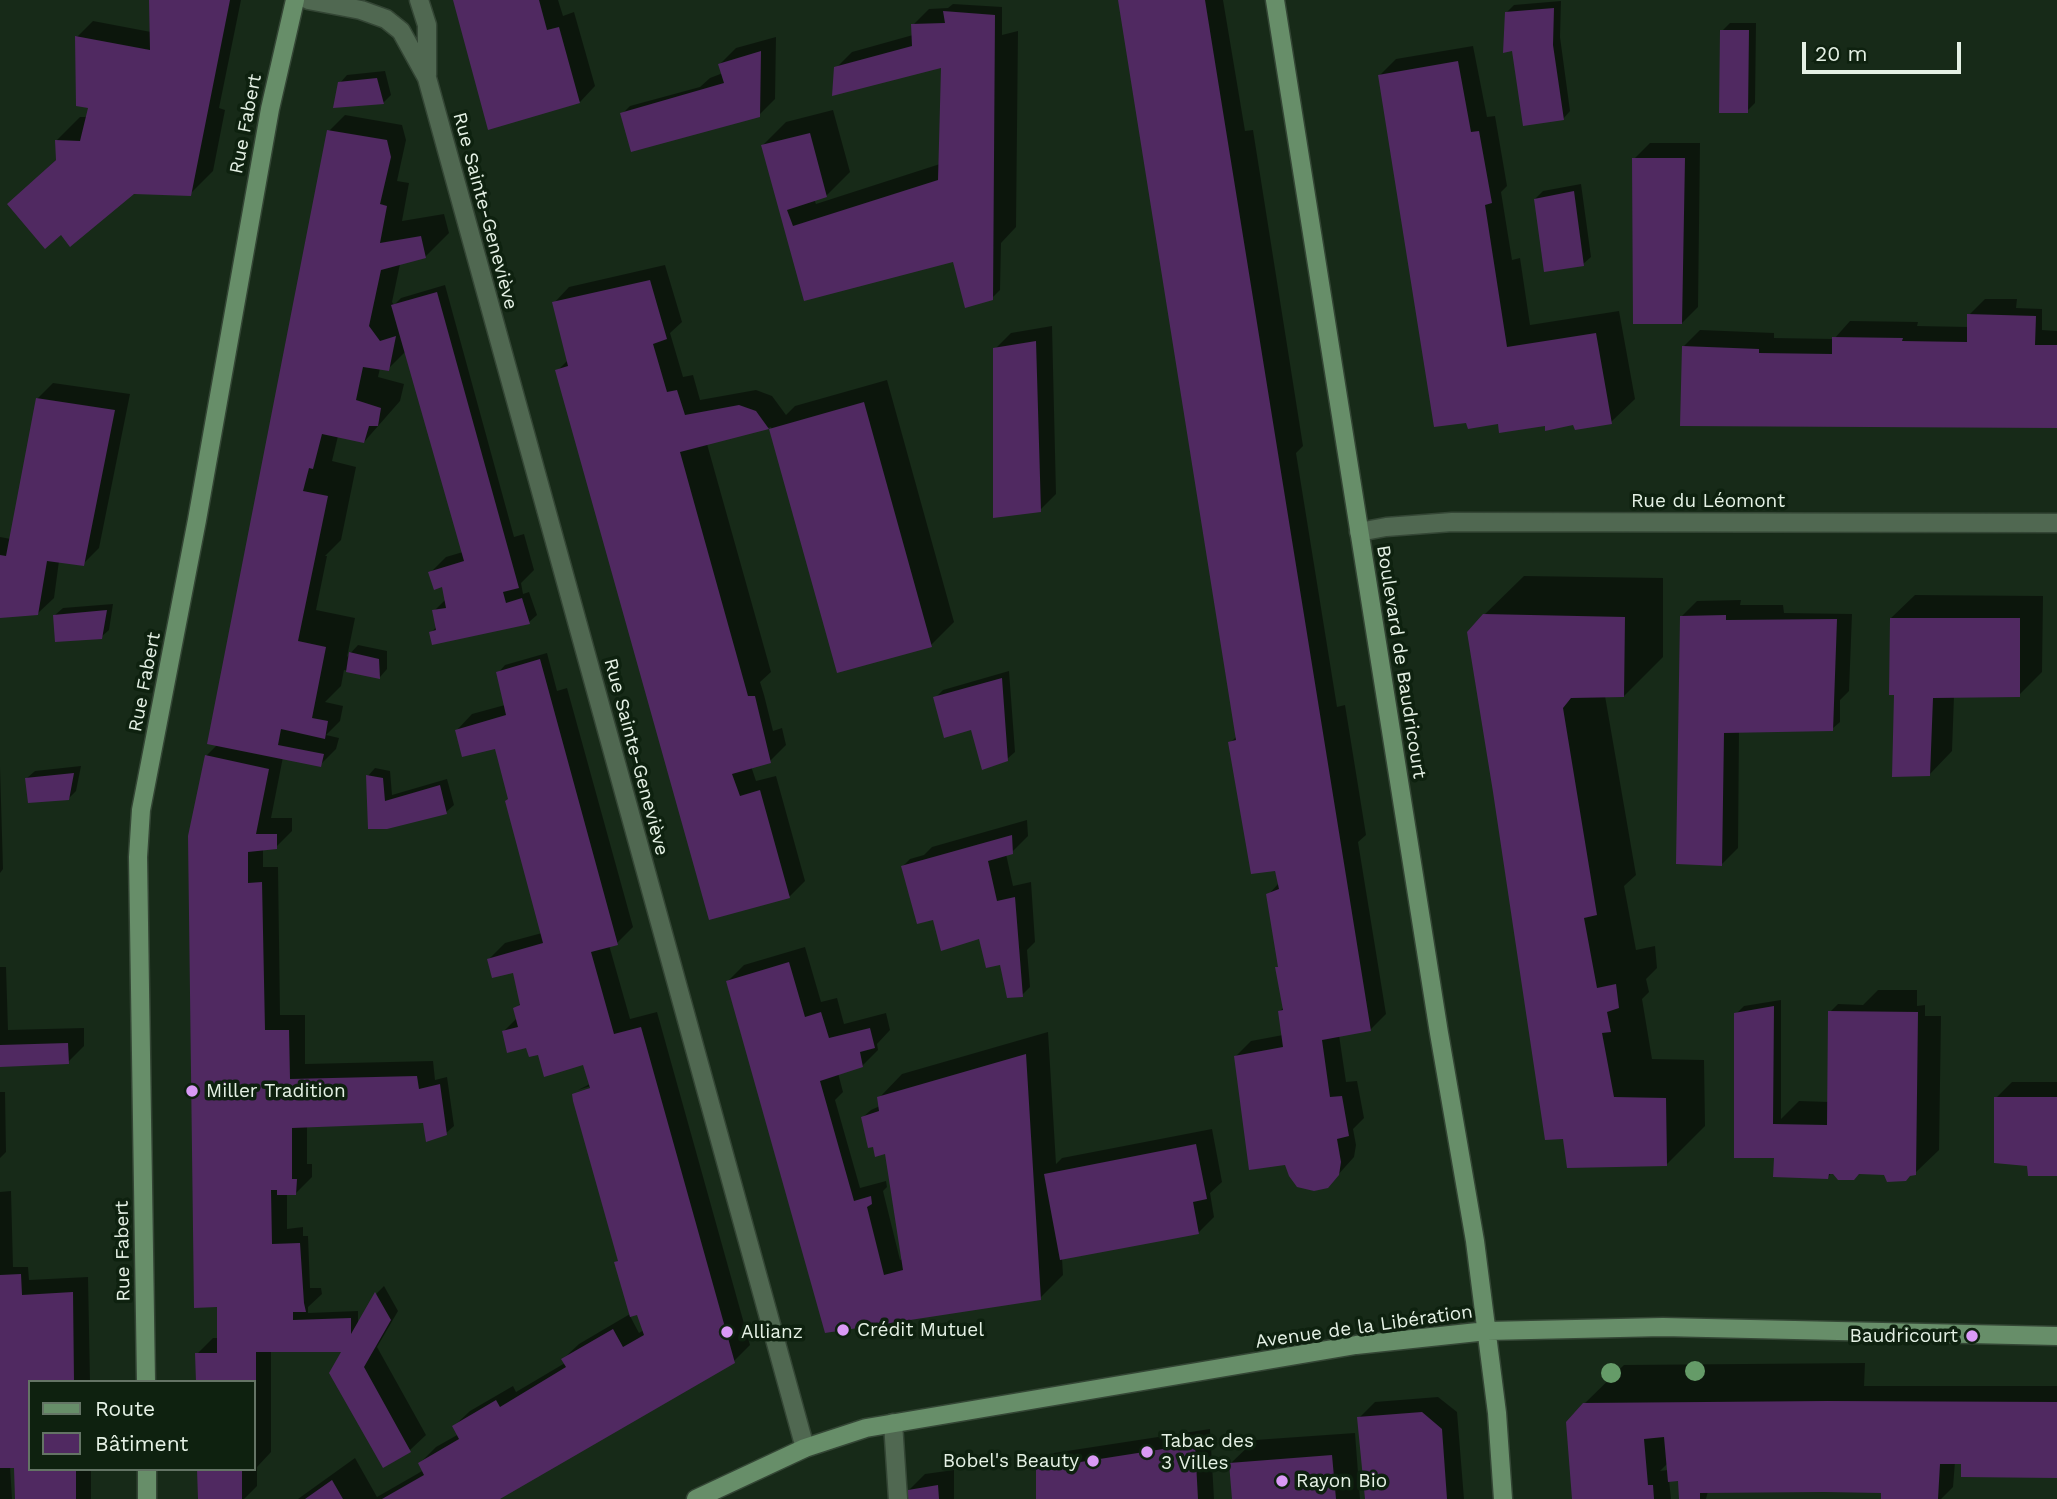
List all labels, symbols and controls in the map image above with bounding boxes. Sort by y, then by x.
scale bar [1805,28,1964,72]
text: 20 m [1815,41,1867,66]
street label: Rue Fabert [225,72,267,176]
street label: Rue Sainte-Geneviève [448,110,522,312]
street label: Rue du Léomont [1631,490,1785,512]
street label: Boulevard de Baudricourt [1371,544,1431,780]
street label: Rue Fabert [124,630,166,734]
street label: Rue Sainte-Geneviève [599,656,673,858]
place label: Miller Tradition [206,1080,346,1102]
marker: Miller Tradition [184,1083,200,1099]
street label: Rue Fabert [111,1200,135,1302]
street label: Avenue de la Libération [1254,1300,1474,1354]
place label: Crédit Mutuel [857,1319,984,1341]
place label: Allianz [741,1321,803,1343]
marker: Crédit Mutuel [835,1322,851,1338]
marker: Allianz [719,1324,735,1340]
place label: Baudricourt [1849,1325,1958,1347]
marker: Baudricourt [1964,1328,1980,1344]
legend [28,1380,256,1471]
text: Route [95,1396,155,1421]
place label: Tabac des 3 Villes [1161,1430,1254,1474]
text: Bâtiment [95,1431,188,1456]
marker: Tabac des 3 Villes [1139,1444,1155,1460]
place label: Bobel's Beauty [943,1450,1079,1472]
marker: Bobel's Beauty [1085,1453,1101,1469]
place label: Rayon Bio [1296,1470,1387,1492]
marker: Rayon Bio [1274,1473,1290,1489]

